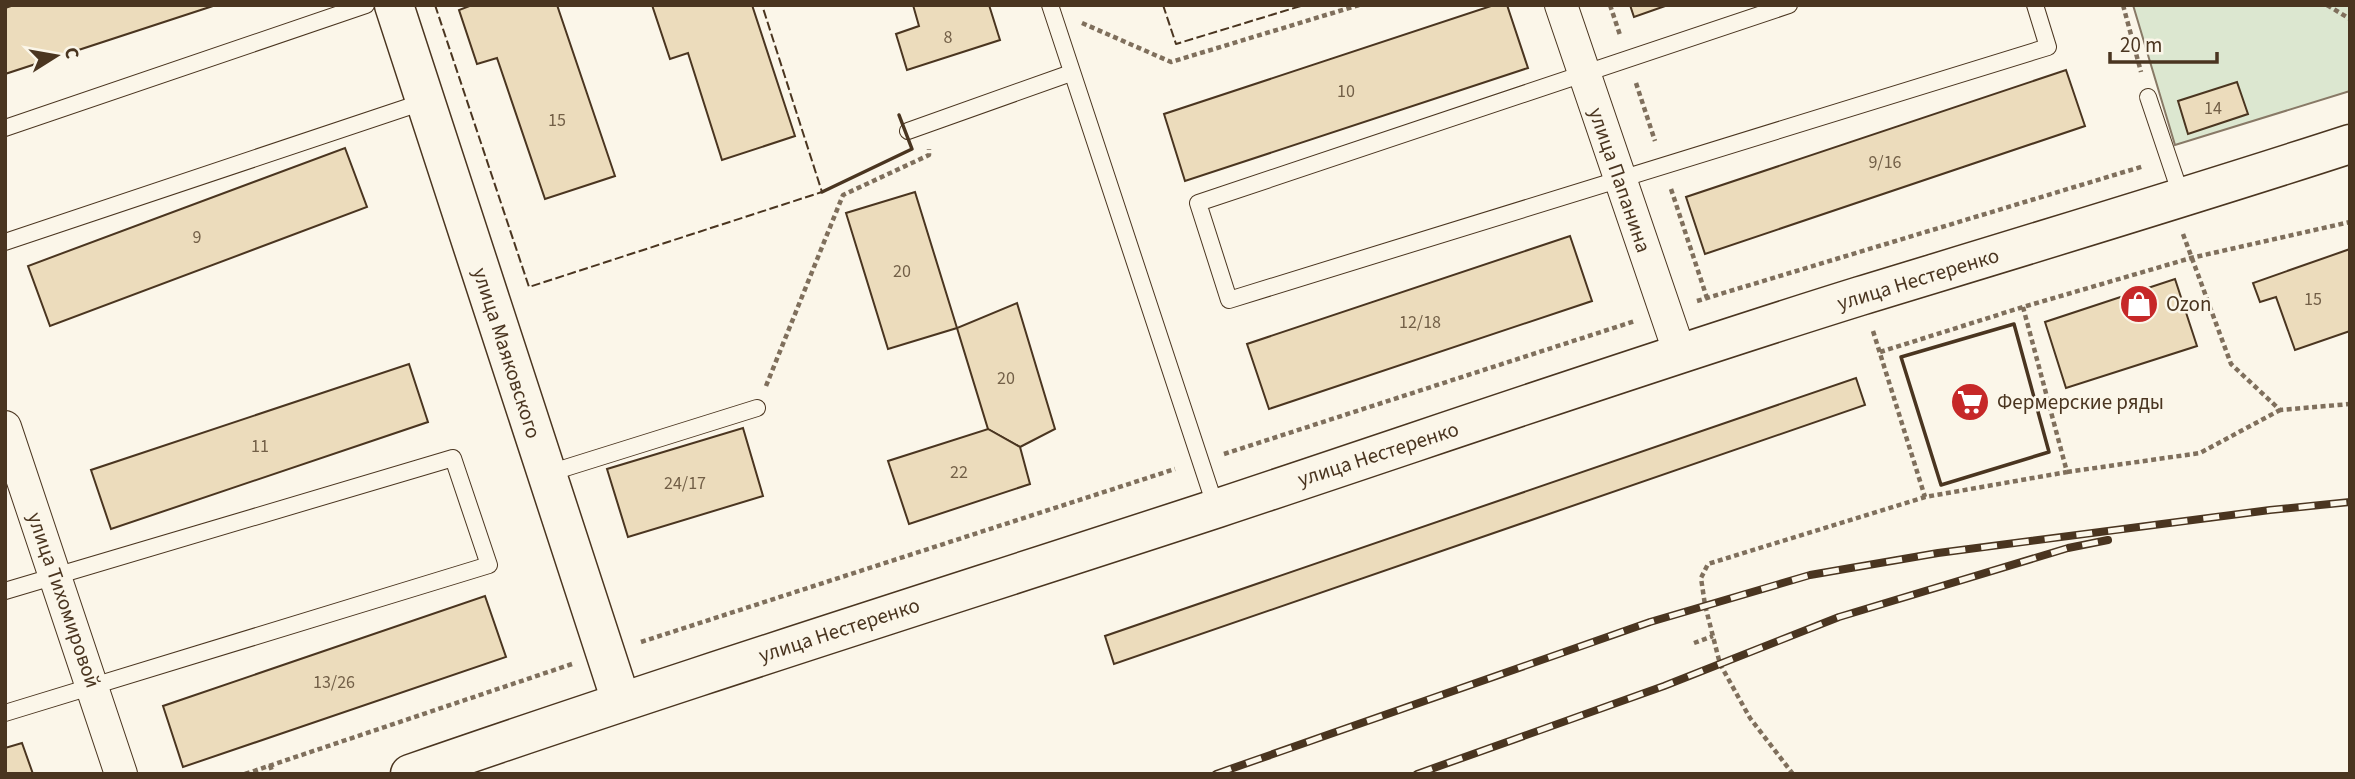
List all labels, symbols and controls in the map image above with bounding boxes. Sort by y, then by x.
north arrow [21,21,91,91]
scale bar [2110,21,2217,65]
house number: 8 [944,25,953,50]
text: 20 m [2120,30,2162,60]
text: С [57,45,86,61]
house number: 10 [1337,79,1355,104]
house number: 14 [2204,96,2222,121]
street label: улица Папанина [1581,103,1659,257]
house number: 15 [548,108,566,133]
house number: 9/16 [1868,150,1902,175]
house number: 9 [193,225,202,250]
street label: улица Нестеренко [1833,240,2003,318]
house number: 20 [893,259,911,284]
street label: улица Маяковского [465,264,549,442]
shop icon: Ozon [2118,283,2160,325]
house number: 15 [2304,287,2322,312]
place label: Ozon [2166,289,2211,319]
house number: 12/18 [1399,310,1441,335]
house number: 20 [997,366,1015,391]
supermarket icon: Фермерские ряды [1949,381,1991,423]
place label: Фермерские ряды [1997,387,2164,417]
street label: улица Нестеренко [1294,414,1462,494]
house number: 11 [251,434,269,459]
house number: 22 [950,460,968,485]
house number: 24/17 [664,471,706,496]
street label: улица Тихомировой [20,508,108,692]
street label: улица Нестеренко [755,590,923,670]
house number: 13/26 [313,670,355,695]

